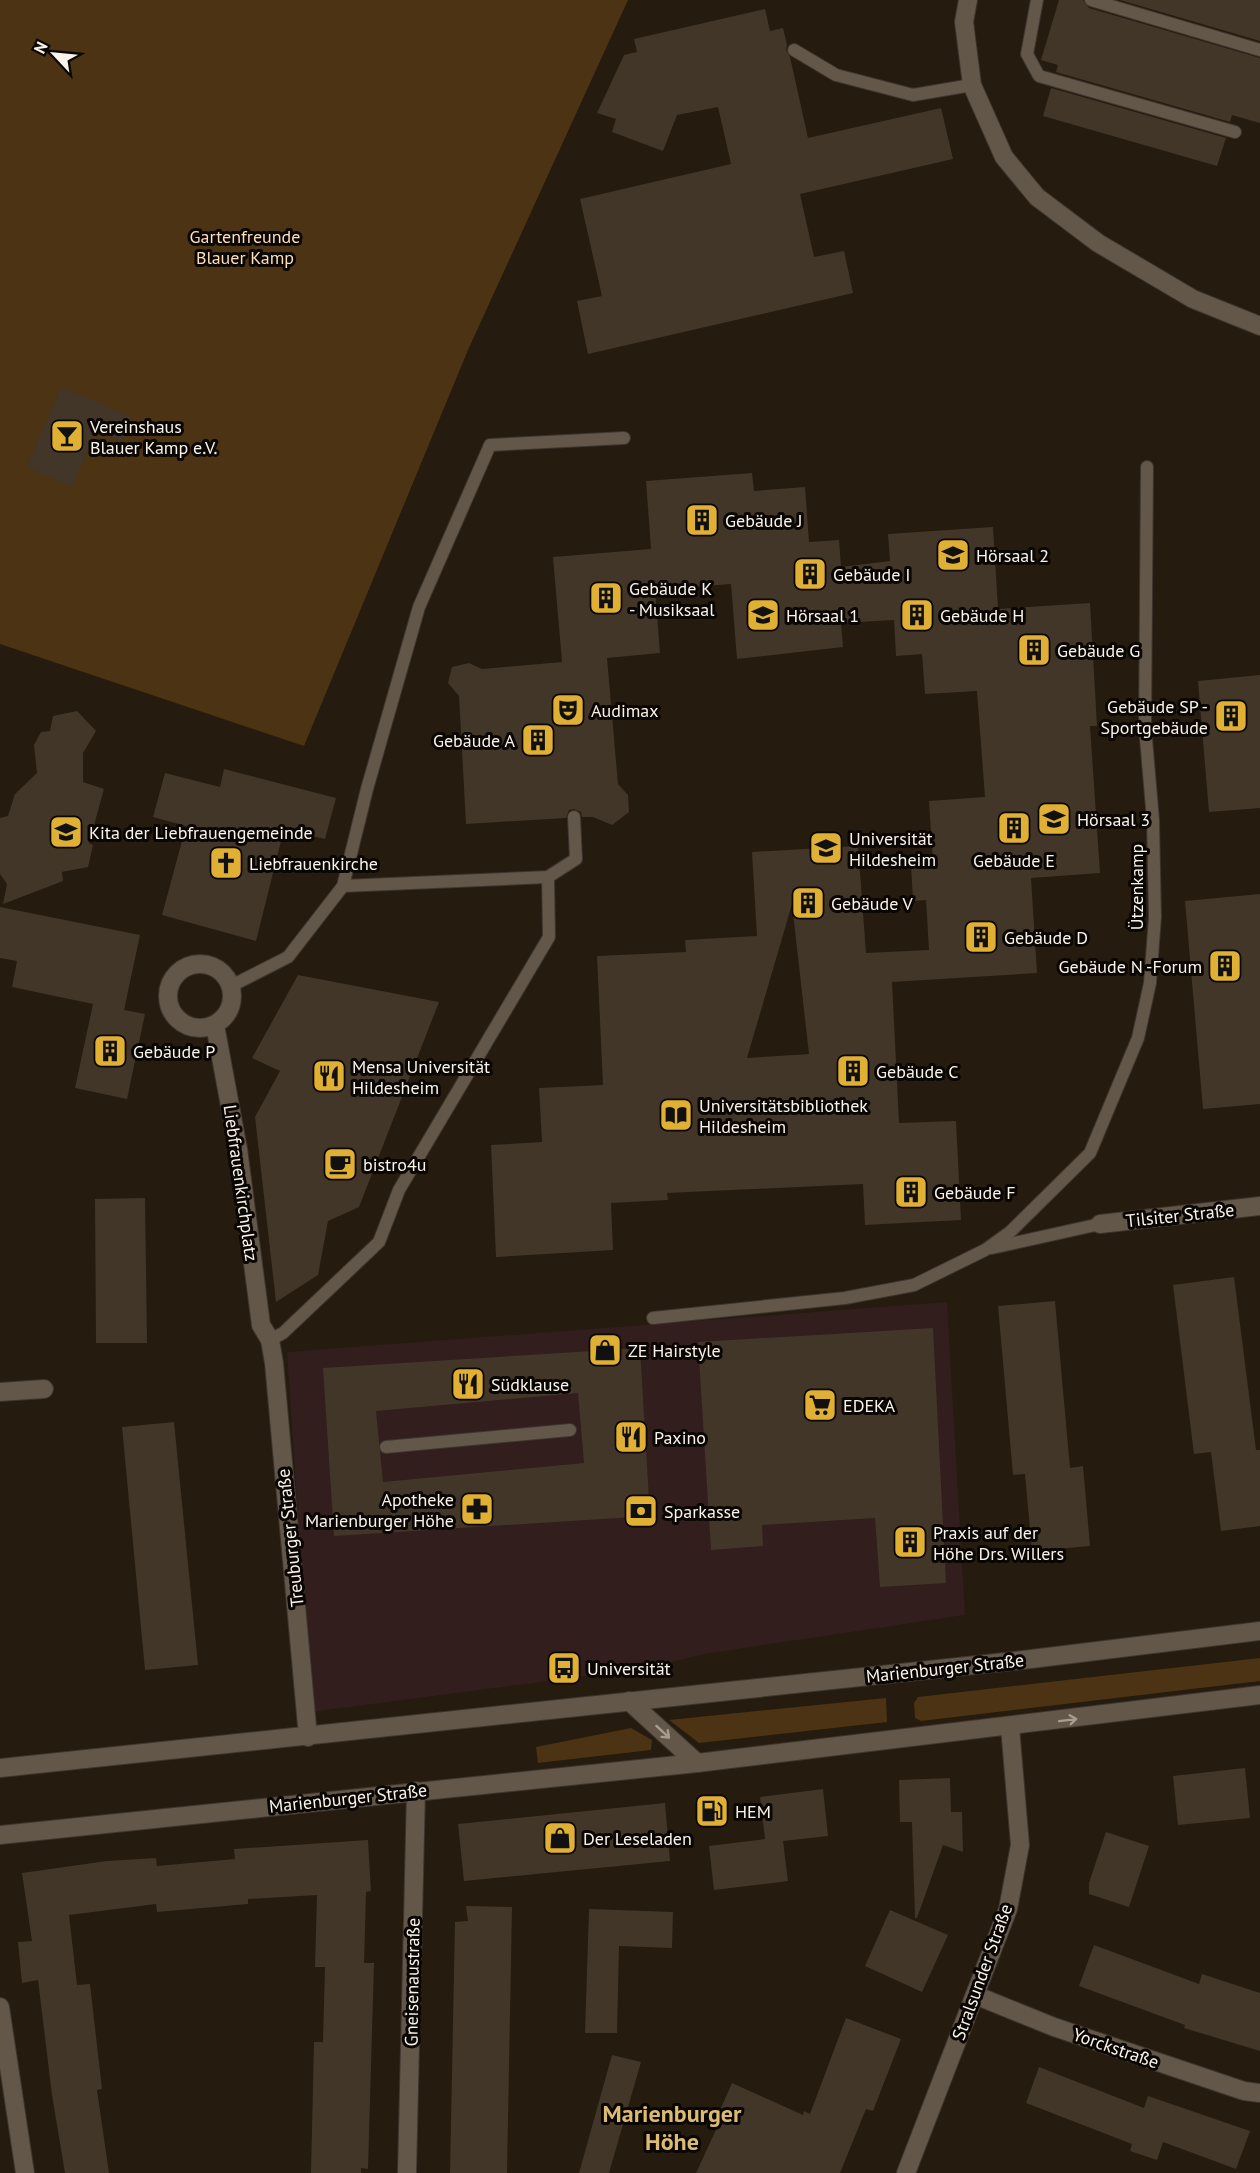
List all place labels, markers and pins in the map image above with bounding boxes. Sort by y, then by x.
place label: Vereinshaus Blauer Kamp e.V. [89,415,217,459]
bar icon: Vereinshaus Blauer Kamp e.V. [49,418,85,454]
building icon: Gebäude J [684,502,720,538]
place label: Gebäude J [725,509,802,532]
school or university icon: Hörsaal 2 [935,537,971,573]
place label: Hörsaal 2 [976,544,1049,567]
building icon: Gebäude I [792,556,828,592]
place label: Gebäude I [833,563,910,586]
place label: Gebäude K - Musiksaal [629,577,715,621]
building icon: Gebäude K - Musiksaal [588,580,624,616]
school or university icon: Hörsaal 1 [745,597,781,633]
building icon: Gebäude H [899,597,935,633]
place label: Hörsaal 1 [786,604,859,627]
place label: Gebäude H [940,604,1024,627]
building icon: Gebäude G [1016,632,1052,668]
place label: Gebäude G [1057,639,1140,662]
theatre icon: Audimax [550,692,586,728]
place label: Gebäude SP - Sportgebäude [1101,695,1208,739]
building icon: Gebäude SP - Sportgebäude [1213,698,1249,734]
place label: Audimax [591,699,659,722]
building icon: Gebäude A [520,722,556,758]
place label: Gebäude A [433,729,515,752]
school or university icon: Hörsaal 3 [1036,801,1072,837]
place label: Hörsaal 3 [1077,808,1150,831]
building icon: Gebäude E [996,810,1032,846]
school or university icon: Kita der Liebfrauengemeinde [48,814,84,850]
place label: Kita der Liebfrauengemeinde [89,821,313,844]
place label: Universität Hildesheim [849,827,936,871]
school or university icon: Universität Hildesheim [808,830,844,866]
church icon: Liebfrauenkirche [208,845,244,881]
place label: Gebäude E [973,849,1055,872]
place label: Liebfrauenkirche [249,852,378,875]
building icon: Gebäude V [790,885,826,921]
place label: Gebäude V [831,892,914,915]
building icon: Gebäude D [963,919,999,955]
place label: Gebäude D [1004,926,1088,949]
building icon: Gebäude N -Forum [1207,948,1243,984]
place label: Gebäude N -Forum [1059,955,1202,978]
building icon: Gebäude P [92,1033,128,1069]
place label: Gebäude P [133,1040,215,1063]
building icon: Gebäude C [835,1053,871,1089]
place label: Mensa Universität Hildesheim [352,1055,490,1099]
restaurant icon: Mensa Universität Hildesheim [311,1058,347,1094]
place label: Gebäude C [876,1060,958,1083]
place label: Universitätsbibliothek Hildesheim [699,1094,868,1138]
library icon: Universitätsbibliothek Hildesheim [658,1097,694,1133]
cafe icon: bistro4u [322,1146,358,1182]
place label: bistro4u [363,1153,427,1176]
building icon: Gebäude F [893,1174,929,1210]
place label: Gebäude F [934,1181,1015,1204]
shop icon: ZE Hairstyle [587,1332,623,1368]
place label: ZE Hairstyle [628,1339,721,1362]
restaurant icon: Südklause [450,1366,486,1402]
place label: Südklause [491,1373,569,1396]
supermarket icon: EDEKA [802,1387,838,1423]
place label: EDEKA [843,1394,896,1417]
restaurant icon: Paxino [613,1419,649,1455]
place label: Paxino [654,1426,706,1449]
place label: Apotheke Marienburger Höhe [305,1488,454,1532]
pharmacy icon: Apotheke Marienburger Höhe [459,1491,495,1527]
bank icon: Sparkasse [623,1493,659,1529]
place label: Sparkasse [664,1500,740,1523]
place label: Praxis auf der Höhe Drs. Willers [933,1521,1064,1565]
building icon: Praxis auf der Höhe Drs. Willers [892,1524,928,1560]
bus stop icon: Universität [546,1650,582,1686]
place label: Universität [587,1657,671,1680]
fuel station icon: HEM [694,1793,730,1829]
place label: HEM [735,1800,771,1823]
shop icon: Der Leseladen [542,1820,578,1856]
place label: Der Leseladen [583,1827,692,1850]

